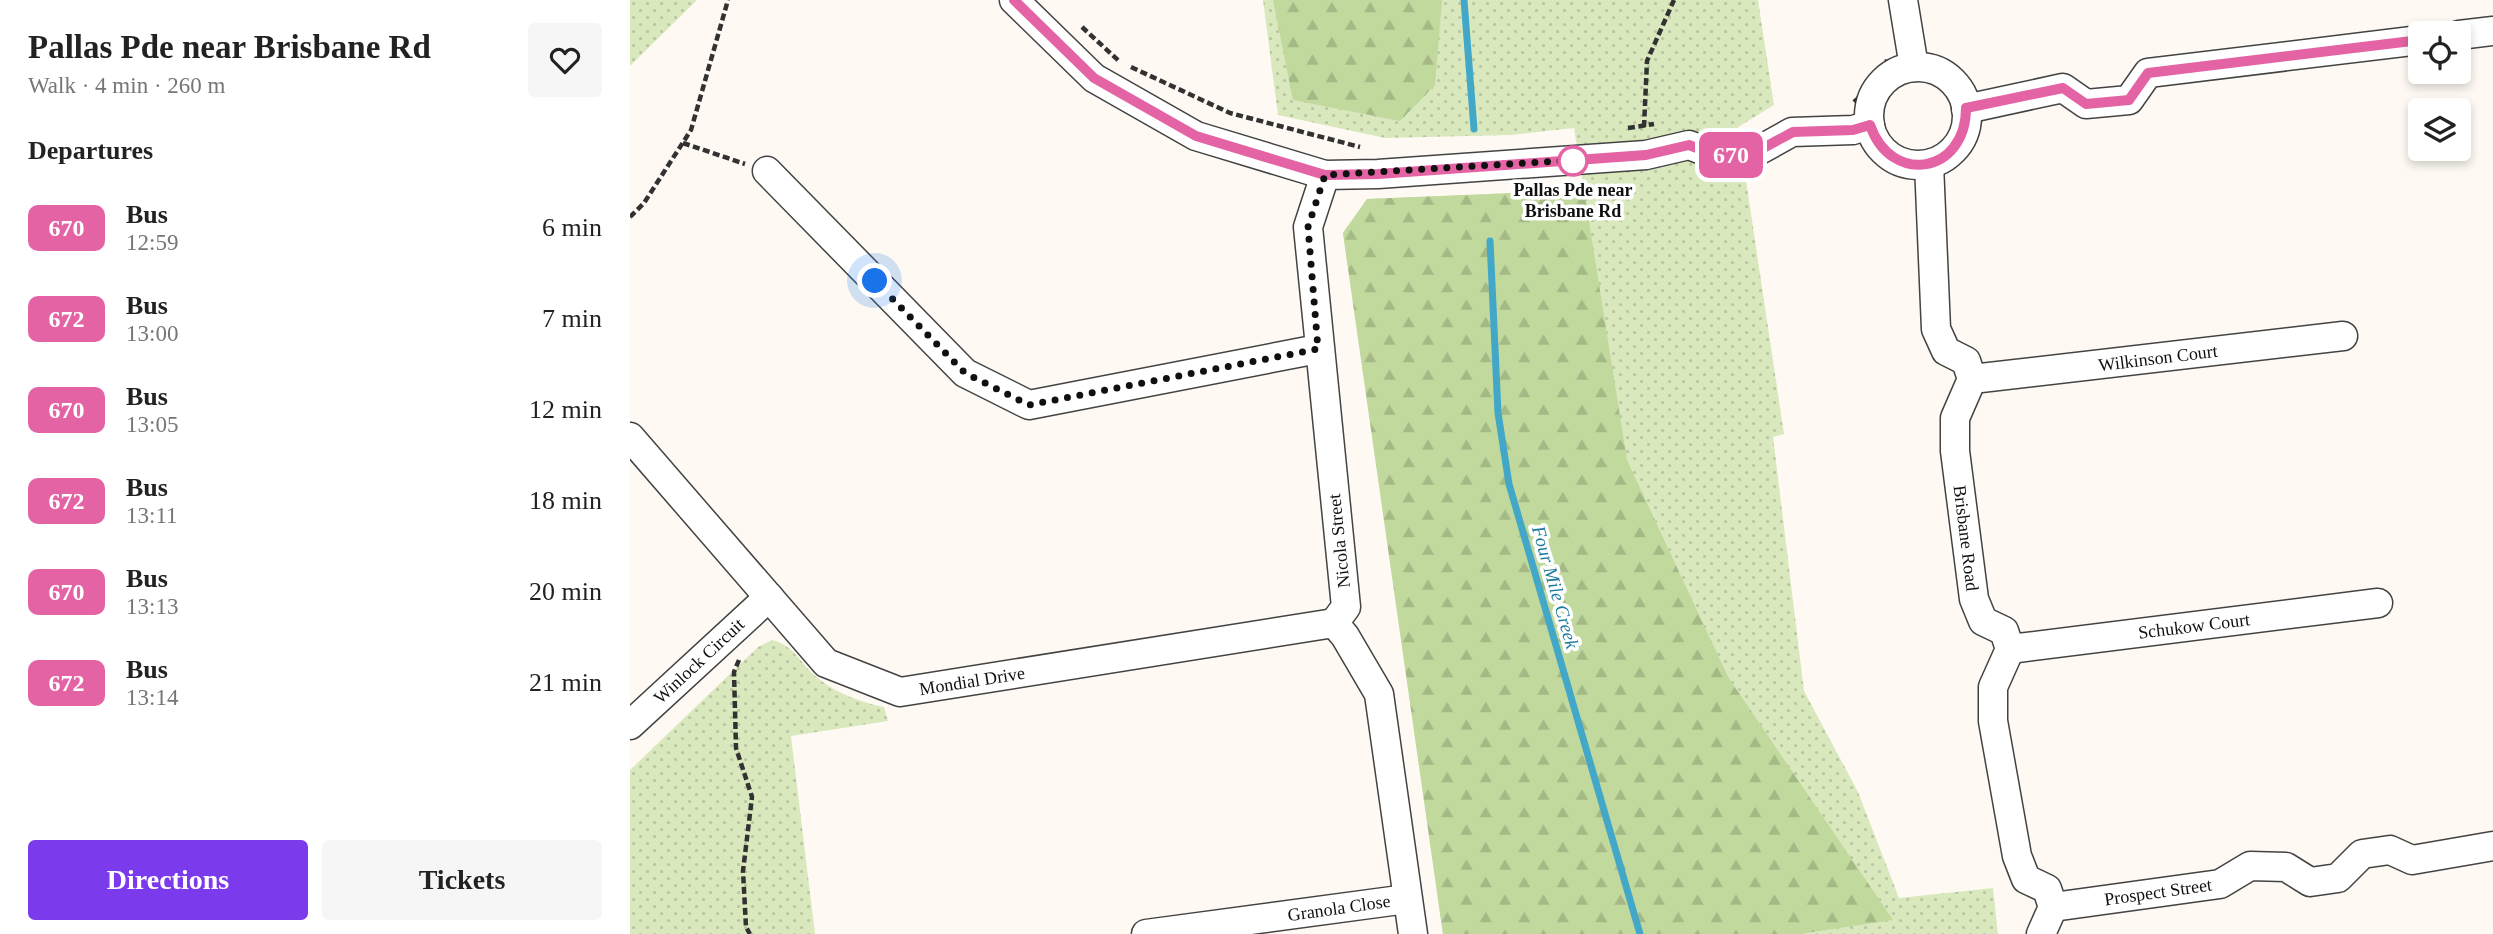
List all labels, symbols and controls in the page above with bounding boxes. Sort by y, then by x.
map controls [2408,21,2471,161]
button: locate [2408,21,2471,84]
button: heart [528,23,602,97]
text: Pallas Pde near Brisbane Rd [28,29,431,65]
text: Walk · 4 min · 260 m [28,73,225,98]
button: layers [2408,98,2471,161]
line badge: 670 [1691,132,1771,178]
text: Departures [28,136,153,165]
text: 670 [1713,142,1749,168]
marker: Pallas Pde near Brisbane Rd [1558,146,1588,176]
place label: Pallas Pde near Brisbane Rd [1514,180,1633,221]
text: Bus [126,200,168,229]
text: 6 min [542,213,602,242]
text: 670 [49,215,85,241]
text: 12:59 [126,230,178,255]
your location [857,263,892,298]
text: Bus [126,291,168,320]
text: 7 min [542,304,602,333]
text: 672 [49,306,85,332]
text: 13:00 [126,321,178,346]
street label: Wilkinson Court [2097,341,2219,375]
text: Bus [126,382,168,411]
text: 12 min [529,395,602,424]
text: 670 [49,397,85,423]
text: 13:05 [126,412,178,437]
text: Bus [126,473,168,502]
street label: Brisbane Road [1950,484,1982,592]
text: 18 min [529,486,602,515]
text: 672 [49,488,85,514]
street label: Nicola Street [1324,493,1354,589]
text: 13:11 [126,503,178,528]
water label: Four Mile Creek [1528,522,1583,652]
text: Bus [126,564,168,593]
text: 20 min [529,577,602,606]
text: 670 [49,579,85,605]
text: 13:13 [126,594,178,619]
street label: Schukow Court [2137,609,2251,643]
street label: Winlock Circuit [650,614,748,708]
text: Bus [126,655,168,684]
street label: Mondial Drive [918,663,1026,699]
text: 21 min [529,668,602,697]
text: 672 [49,670,85,696]
text: 13:14 [126,685,178,710]
button: Directions [28,840,308,920]
button: Tickets [322,840,602,920]
street label: Prospect Street [2103,875,2213,909]
street label: Granola Close [1286,891,1392,925]

